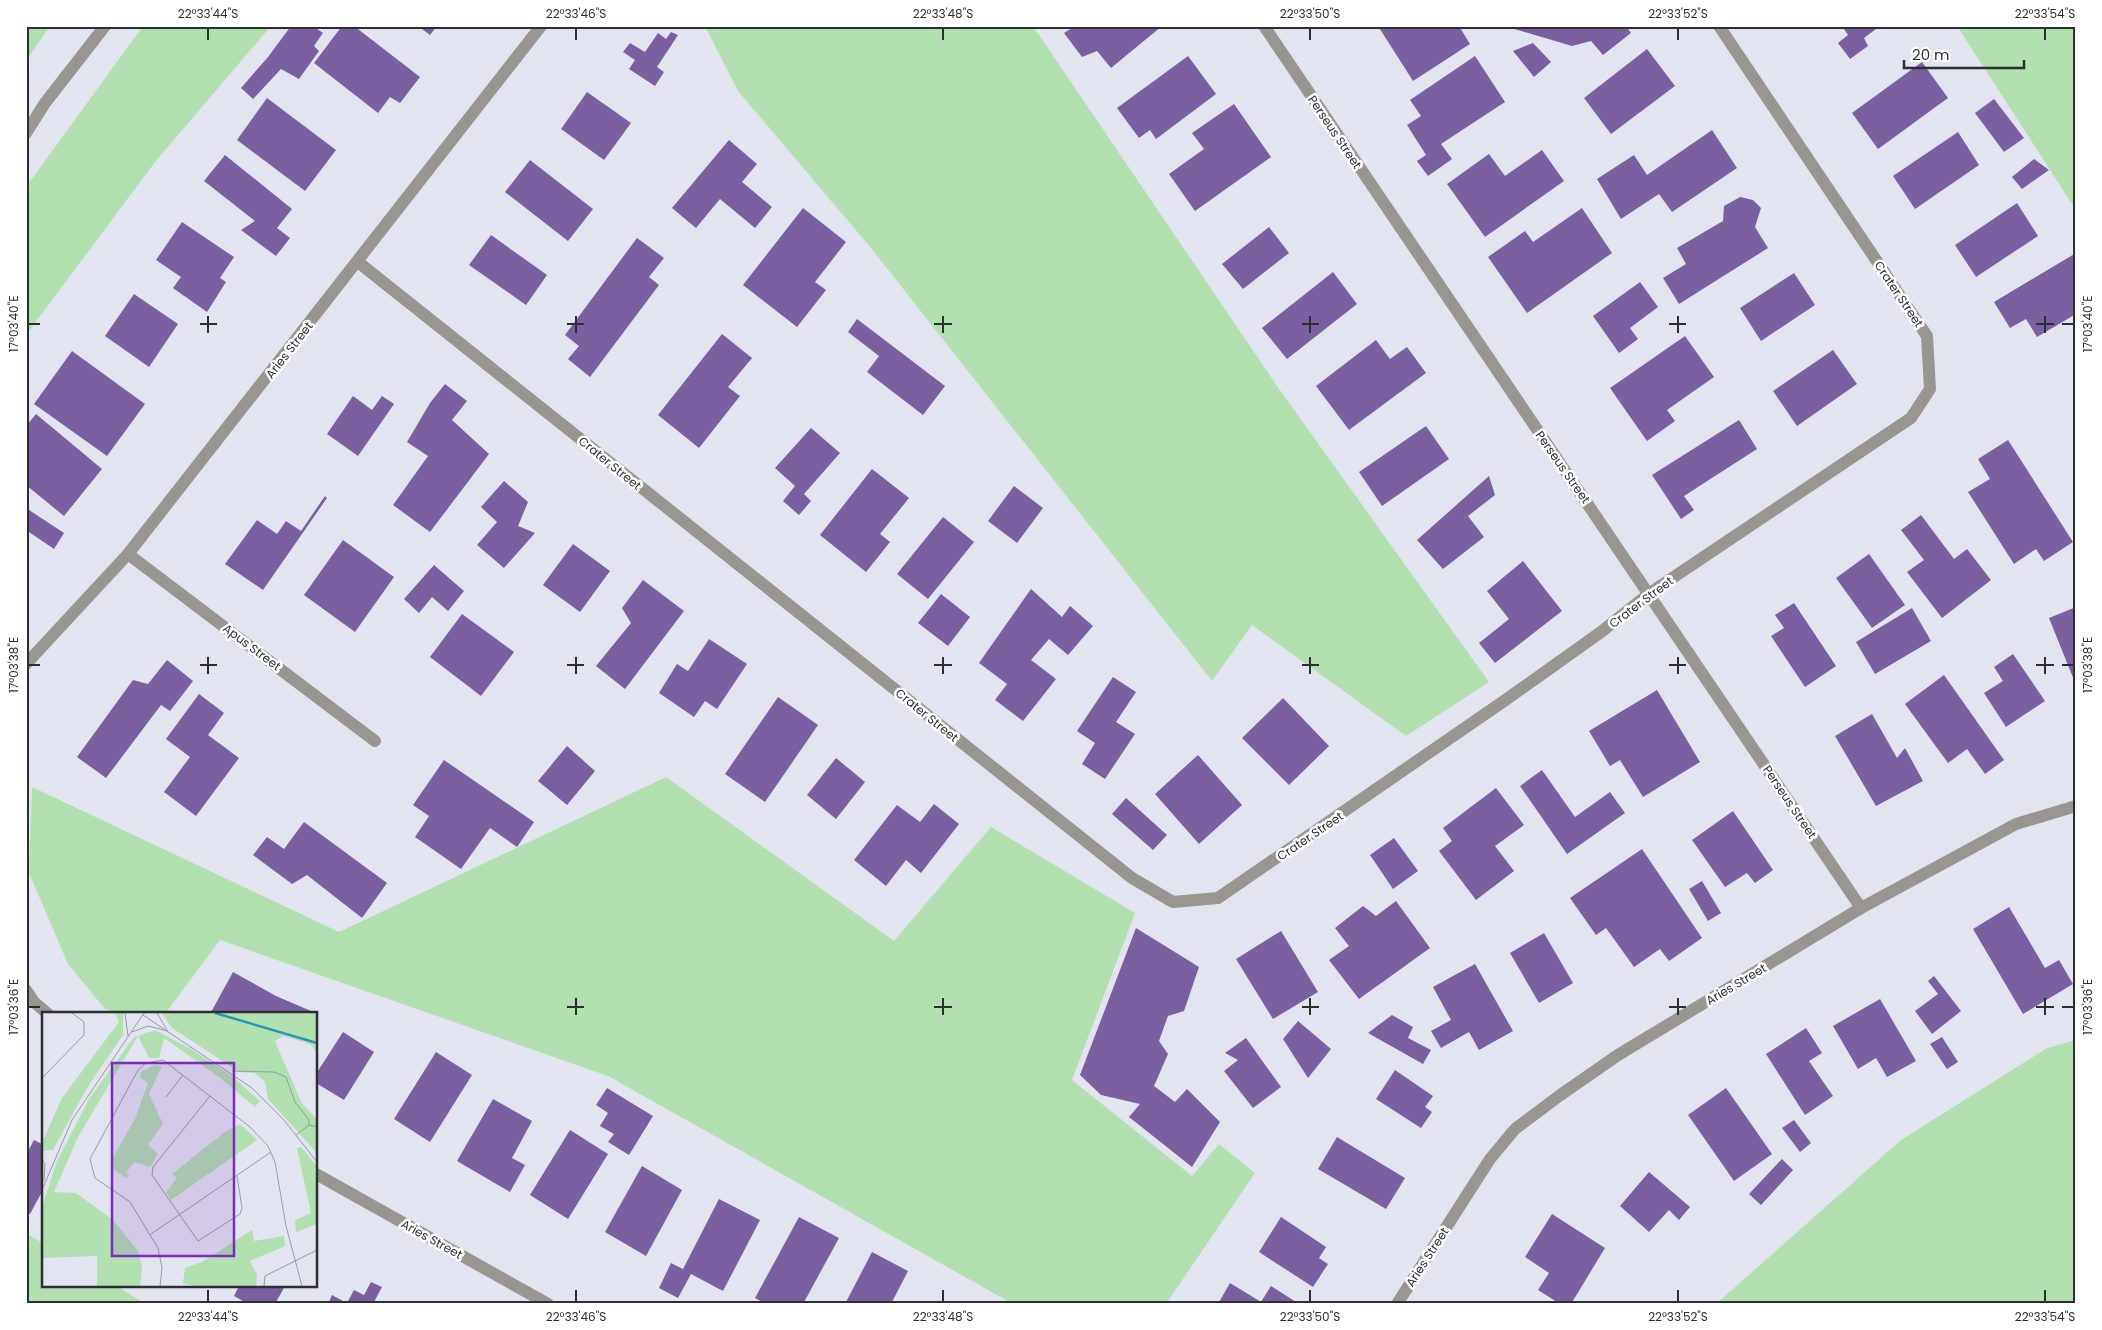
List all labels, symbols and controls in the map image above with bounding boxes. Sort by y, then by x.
text: 22°33'44"S [178,5,238,22]
text: 22°33'46"S [546,5,606,22]
text: 22°33'48"S [913,5,973,22]
text: 22°33'50"S [1280,5,1340,22]
text: 22°33'52"S [1648,5,1708,22]
text: 22°33'54"S [2015,5,2075,22]
scale bar [1904,38,2024,70]
text: 20 m [1912,44,1950,65]
street label: Perseus Street [1304,92,1366,172]
street label: Crater Street [1871,258,1927,330]
text: 17°03'40"E [5,296,22,352]
text: 17°03'40"E [2079,296,2096,352]
street label: Aries Street [262,318,316,382]
street label: Perseus Street [1532,427,1594,507]
street label: Crater Street [575,432,645,494]
street label: Crater Street [1605,572,1677,632]
street label: Apus Street [220,620,284,674]
text: 17°03'38"E [5,637,22,693]
text: 17°03'38"E [2079,637,2096,693]
street label: Crater Street [892,684,962,746]
street label: Perseus Street [1759,762,1821,842]
street label: Crater Street [1274,808,1346,864]
street label: Aries Street [1703,959,1769,1009]
text: 17°03'36"E [5,979,22,1035]
text: 17°03'36"E [2079,979,2096,1035]
inset map [42,1012,318,1288]
street label: Aries Street [398,1215,466,1263]
street label: Aries Street [1401,1224,1453,1290]
text: 22°33'44"S [178,1308,238,1325]
text: 22°33'46"S [546,1308,606,1325]
text: 22°33'48"S [913,1308,973,1325]
text: 22°33'50"S [1280,1308,1340,1325]
text: 22°33'52"S [1648,1308,1708,1325]
text: 22°33'54"S [2015,1308,2075,1325]

